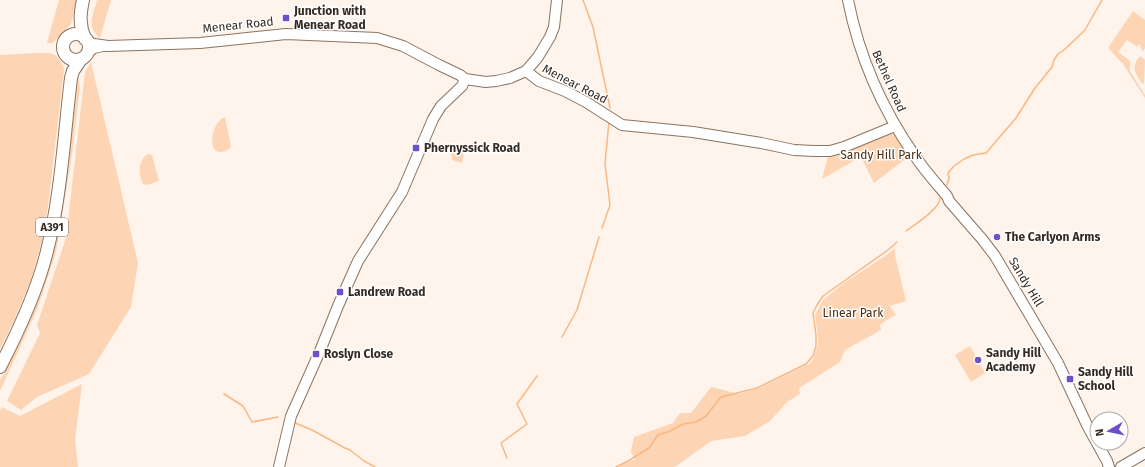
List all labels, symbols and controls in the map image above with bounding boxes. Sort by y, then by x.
place label: Junction with Menear Road [293,4,366,32]
marker: Junction with Menear Road [281,13,291,23]
street label: Menear Road [202,14,274,36]
street label: Bethel Road [869,48,909,114]
street label: Menear Road [540,62,610,106]
place label: Phernyssick Road [424,141,520,155]
marker: Phernyssick Road [411,143,421,153]
park label: Sandy Hill Park [840,148,923,162]
road number: A391 [36,218,68,236]
place label: The Carlyon Arms [1005,230,1100,244]
marker: The Carlyon Arms [992,232,1002,242]
street label: Sandy Hill [1006,255,1046,310]
place label: Landrew Road [348,285,426,299]
marker: Landrew Road [335,287,345,297]
park label: Linear Park [823,306,884,320]
place label: Sandy Hill Academy [985,346,1042,374]
place label: Roslyn Close [324,347,394,361]
marker: Roslyn Close [311,349,321,359]
marker: Sandy Hill Academy [973,355,983,365]
place label: Sandy Hill School [1078,365,1134,393]
marker: Sandy Hill School [1065,374,1075,384]
north arrow [1089,411,1129,451]
text: N [1093,428,1107,437]

